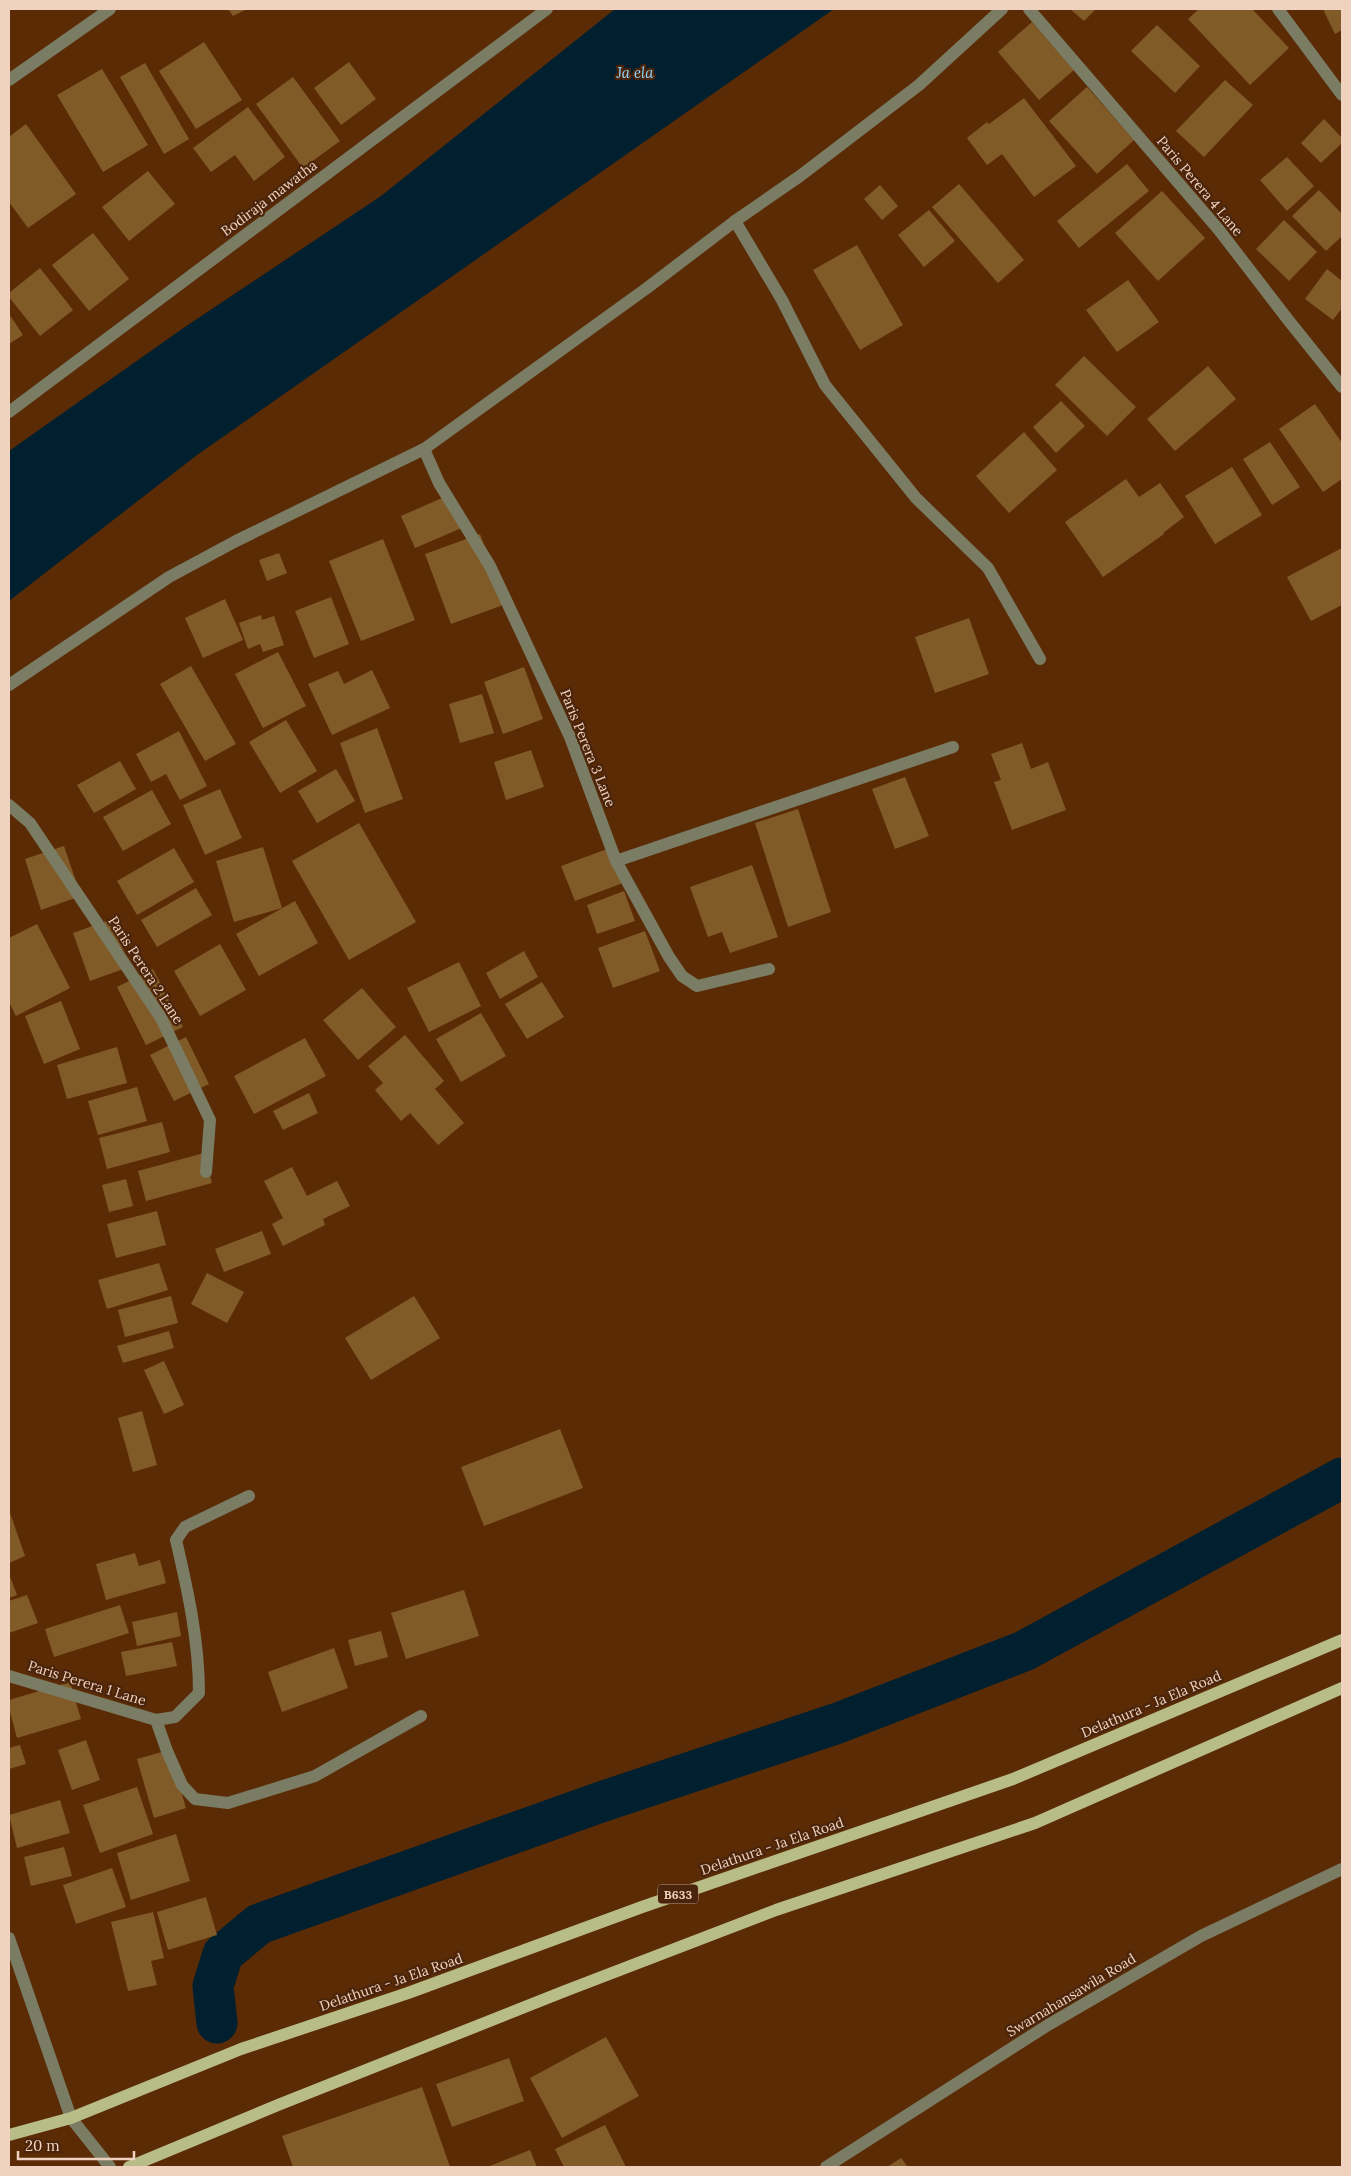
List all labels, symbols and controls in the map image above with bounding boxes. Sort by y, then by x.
water label: Ja ela [615,63,654,82]
street label: Paris Perera 4 Lane [1153,132,1247,240]
street label: Bodiraja mawatha [217,156,321,240]
street label: Paris Perera 3 Lane [556,687,620,810]
street label: Paris Perera 2 Lane [104,913,188,1028]
street label: Paris Perera 1 Lane [26,1656,149,1710]
street label: Delathura - Ja Ela Road [1078,1666,1224,1742]
street label: Delathura - Ja Ela Road [698,1813,846,1879]
road number: B633 [658,1885,698,1904]
street label: Delathura - Ja Ela Road [317,1949,465,2015]
street label: Swarnahansawila Road [1003,1949,1139,2041]
scale bar [18,2128,134,2160]
text: 20 m [25,2136,60,2155]

